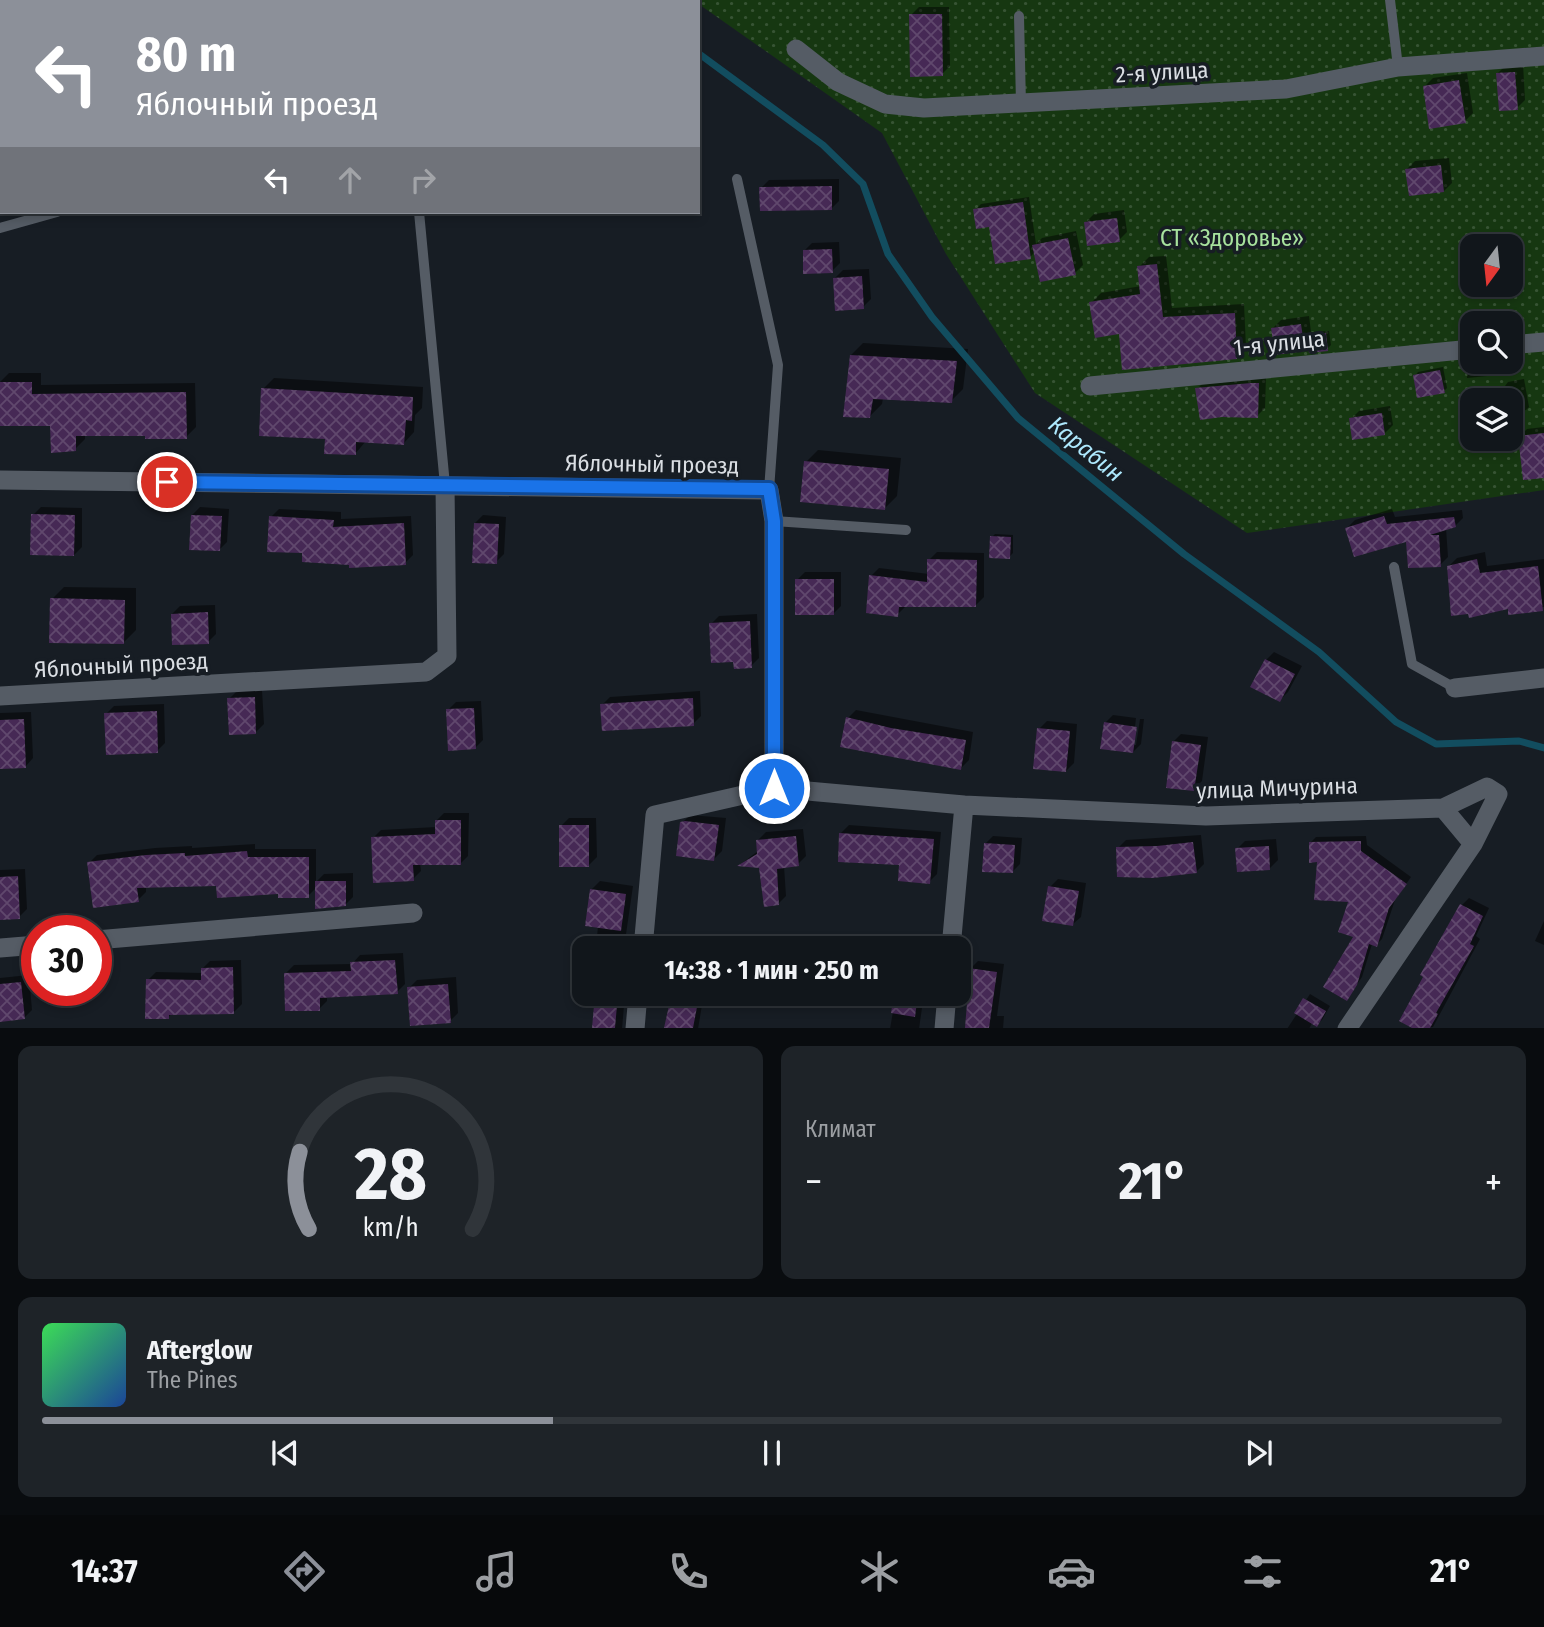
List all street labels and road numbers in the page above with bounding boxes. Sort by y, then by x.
street label: 2-я улица [1115,56,1209,88]
street label: 1-я улица [1232,324,1326,362]
street label: Яблочный проезд [565,448,739,480]
street label: Яблочный проезд [33,646,209,684]
street label: улица Мичурина [1196,771,1358,805]

